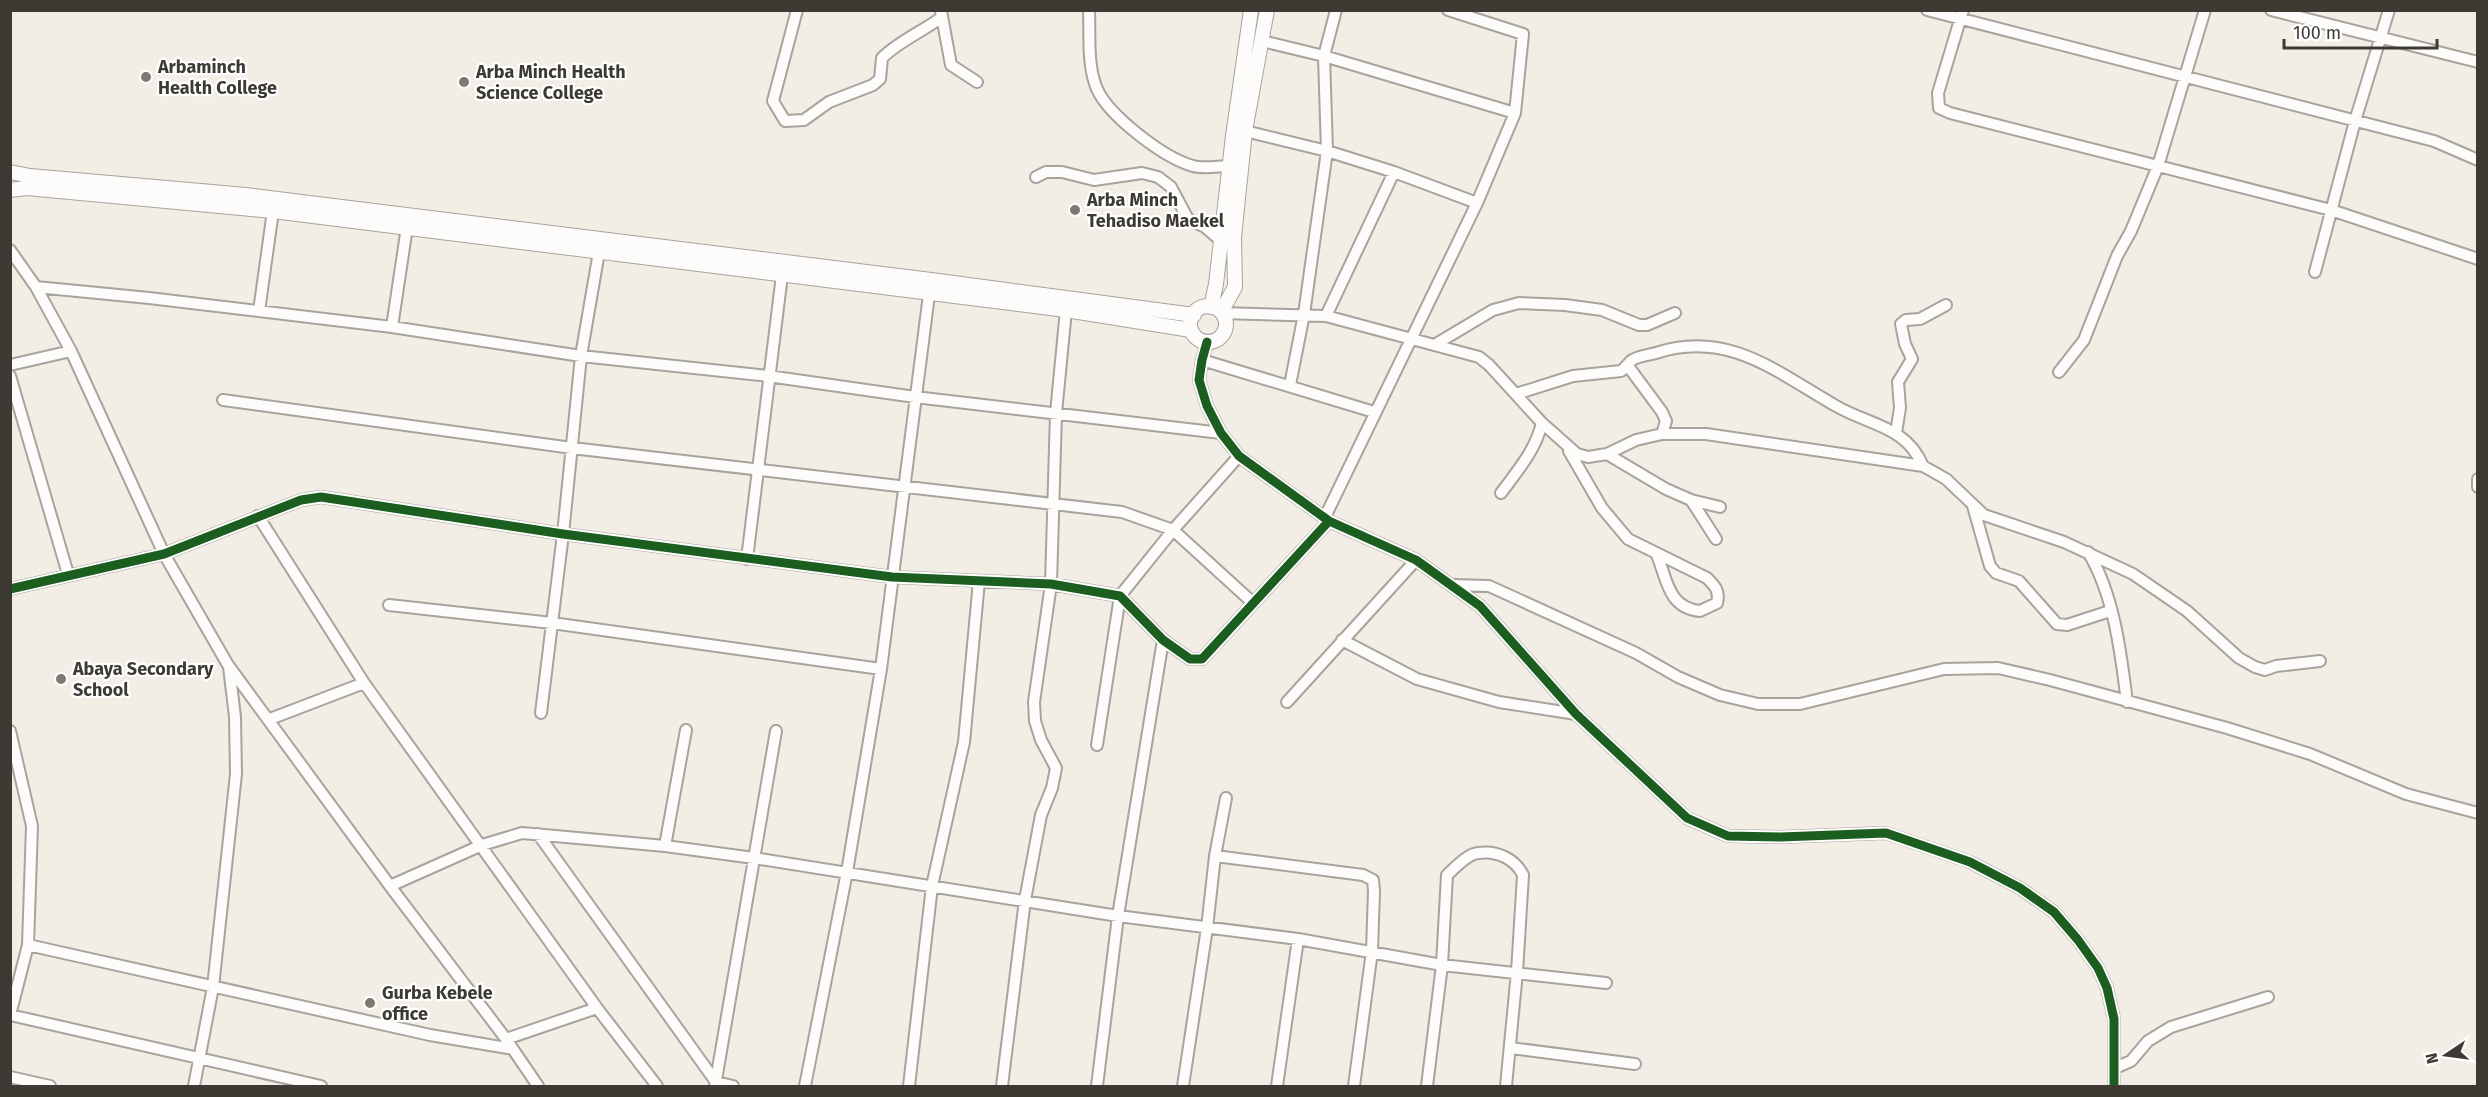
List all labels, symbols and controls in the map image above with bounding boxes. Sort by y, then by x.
scale bar [2284,12,2437,50]
text: 100 m [2293,22,2341,44]
place label: Arbaminch Health College [157,56,277,99]
place label: Arba Minch Health Science College [475,61,626,104]
marker: Arbaminch Health College [139,70,153,84]
marker: Arba Minch Health Science College [457,75,471,89]
place label: Arba Minch Tehadiso Maekel [1086,189,1225,232]
marker: Arba Minch Tehadiso Maekel [1068,203,1082,217]
place label: Abaya Secondary School [72,658,214,701]
marker: Abaya Secondary School [54,672,68,686]
place label: Gurba Kebele office [382,982,493,1025]
marker: Gurba Kebele office [363,996,377,1010]
north arrow [2416,1025,2476,1085]
text: N [2421,1051,2442,1066]

